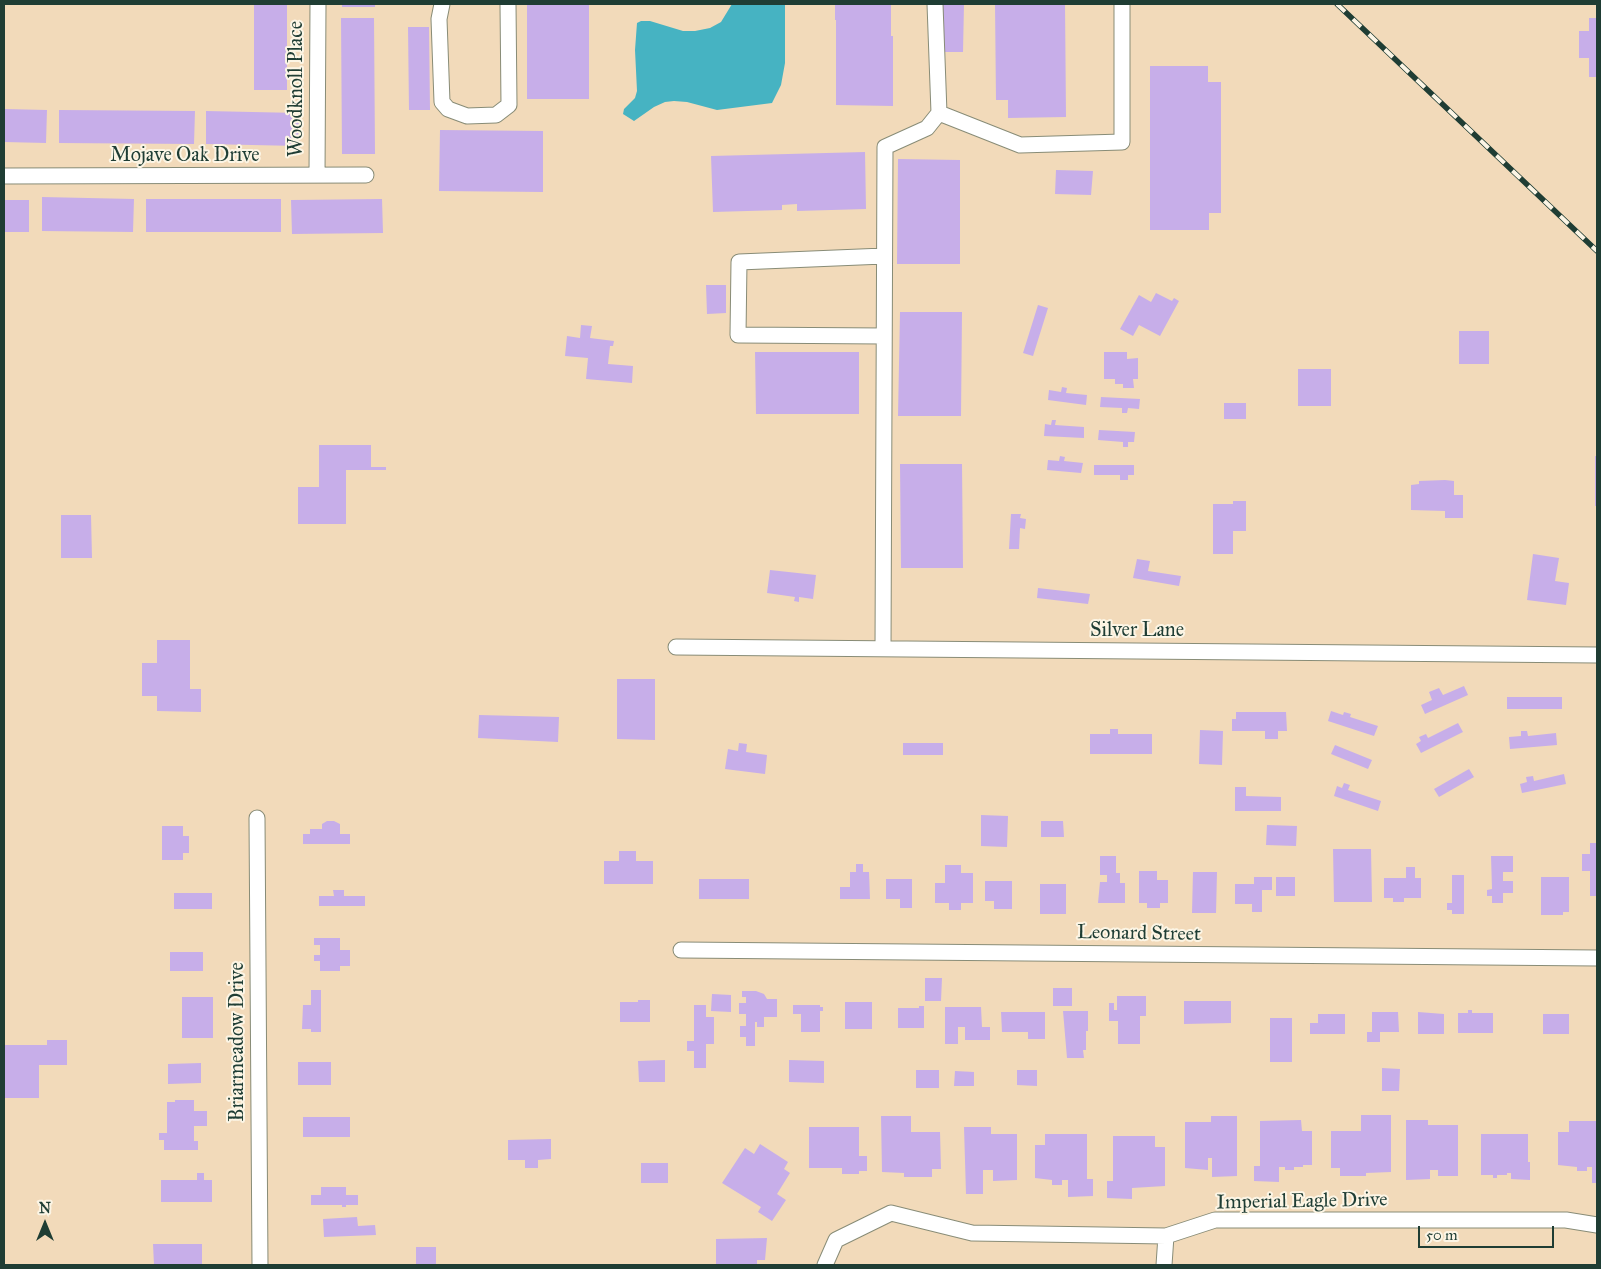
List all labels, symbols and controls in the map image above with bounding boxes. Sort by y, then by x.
street label: Woodknoll Place [285,21,309,157]
street label: Mojave Oak Drive [110,144,260,168]
street label: Silver Lane [1090,619,1184,643]
street label: Leonard Street [1077,921,1201,947]
street label: Briarmeadow Drive [226,962,250,1122]
street label: Imperial Eagle Drive [1216,1189,1388,1215]
north arrow [20,1199,70,1249]
text: N [39,1200,51,1217]
scale bar [1421,1216,1557,1248]
text: 50 m [1426,1226,1458,1244]

